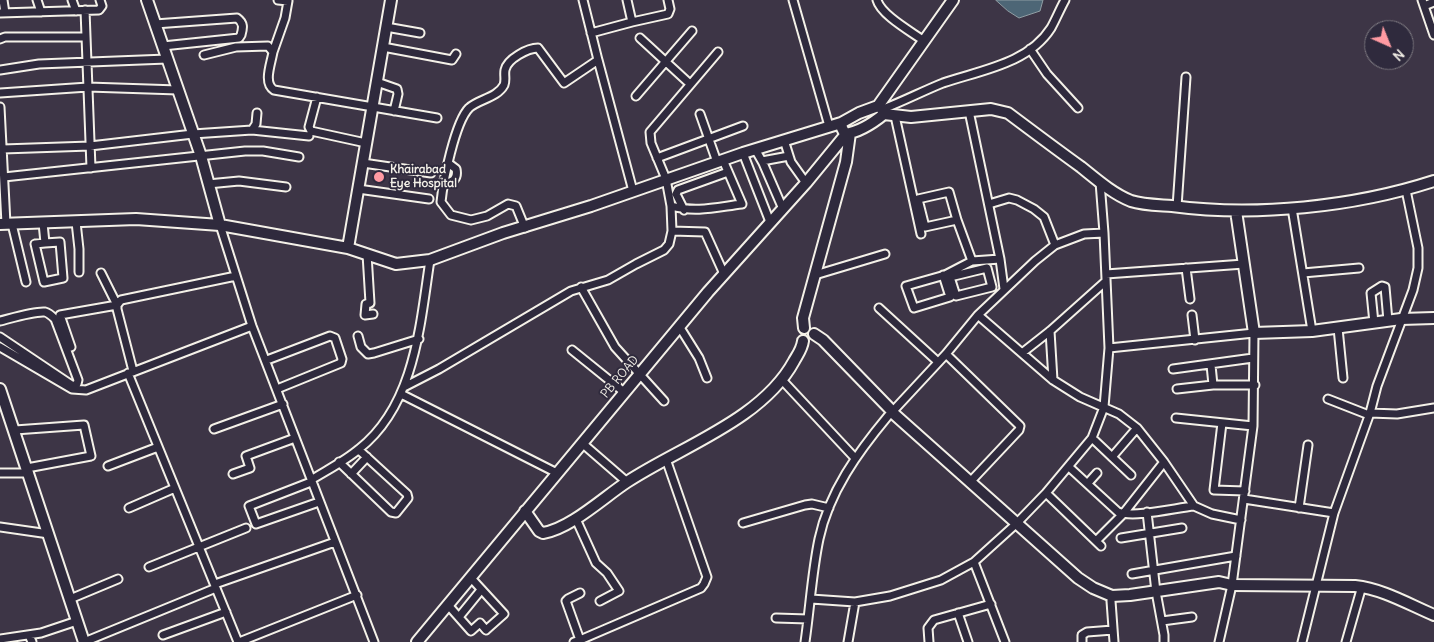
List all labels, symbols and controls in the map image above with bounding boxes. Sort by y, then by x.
north arrow [1364,20,1414,70]
text: N [1389,45,1408,65]
place label: Khairabad Eye Hospital [390,163,457,191]
marker: Khairabad Eye Hospital [372,170,386,184]
street label: PB ROAD [598,353,642,401]

